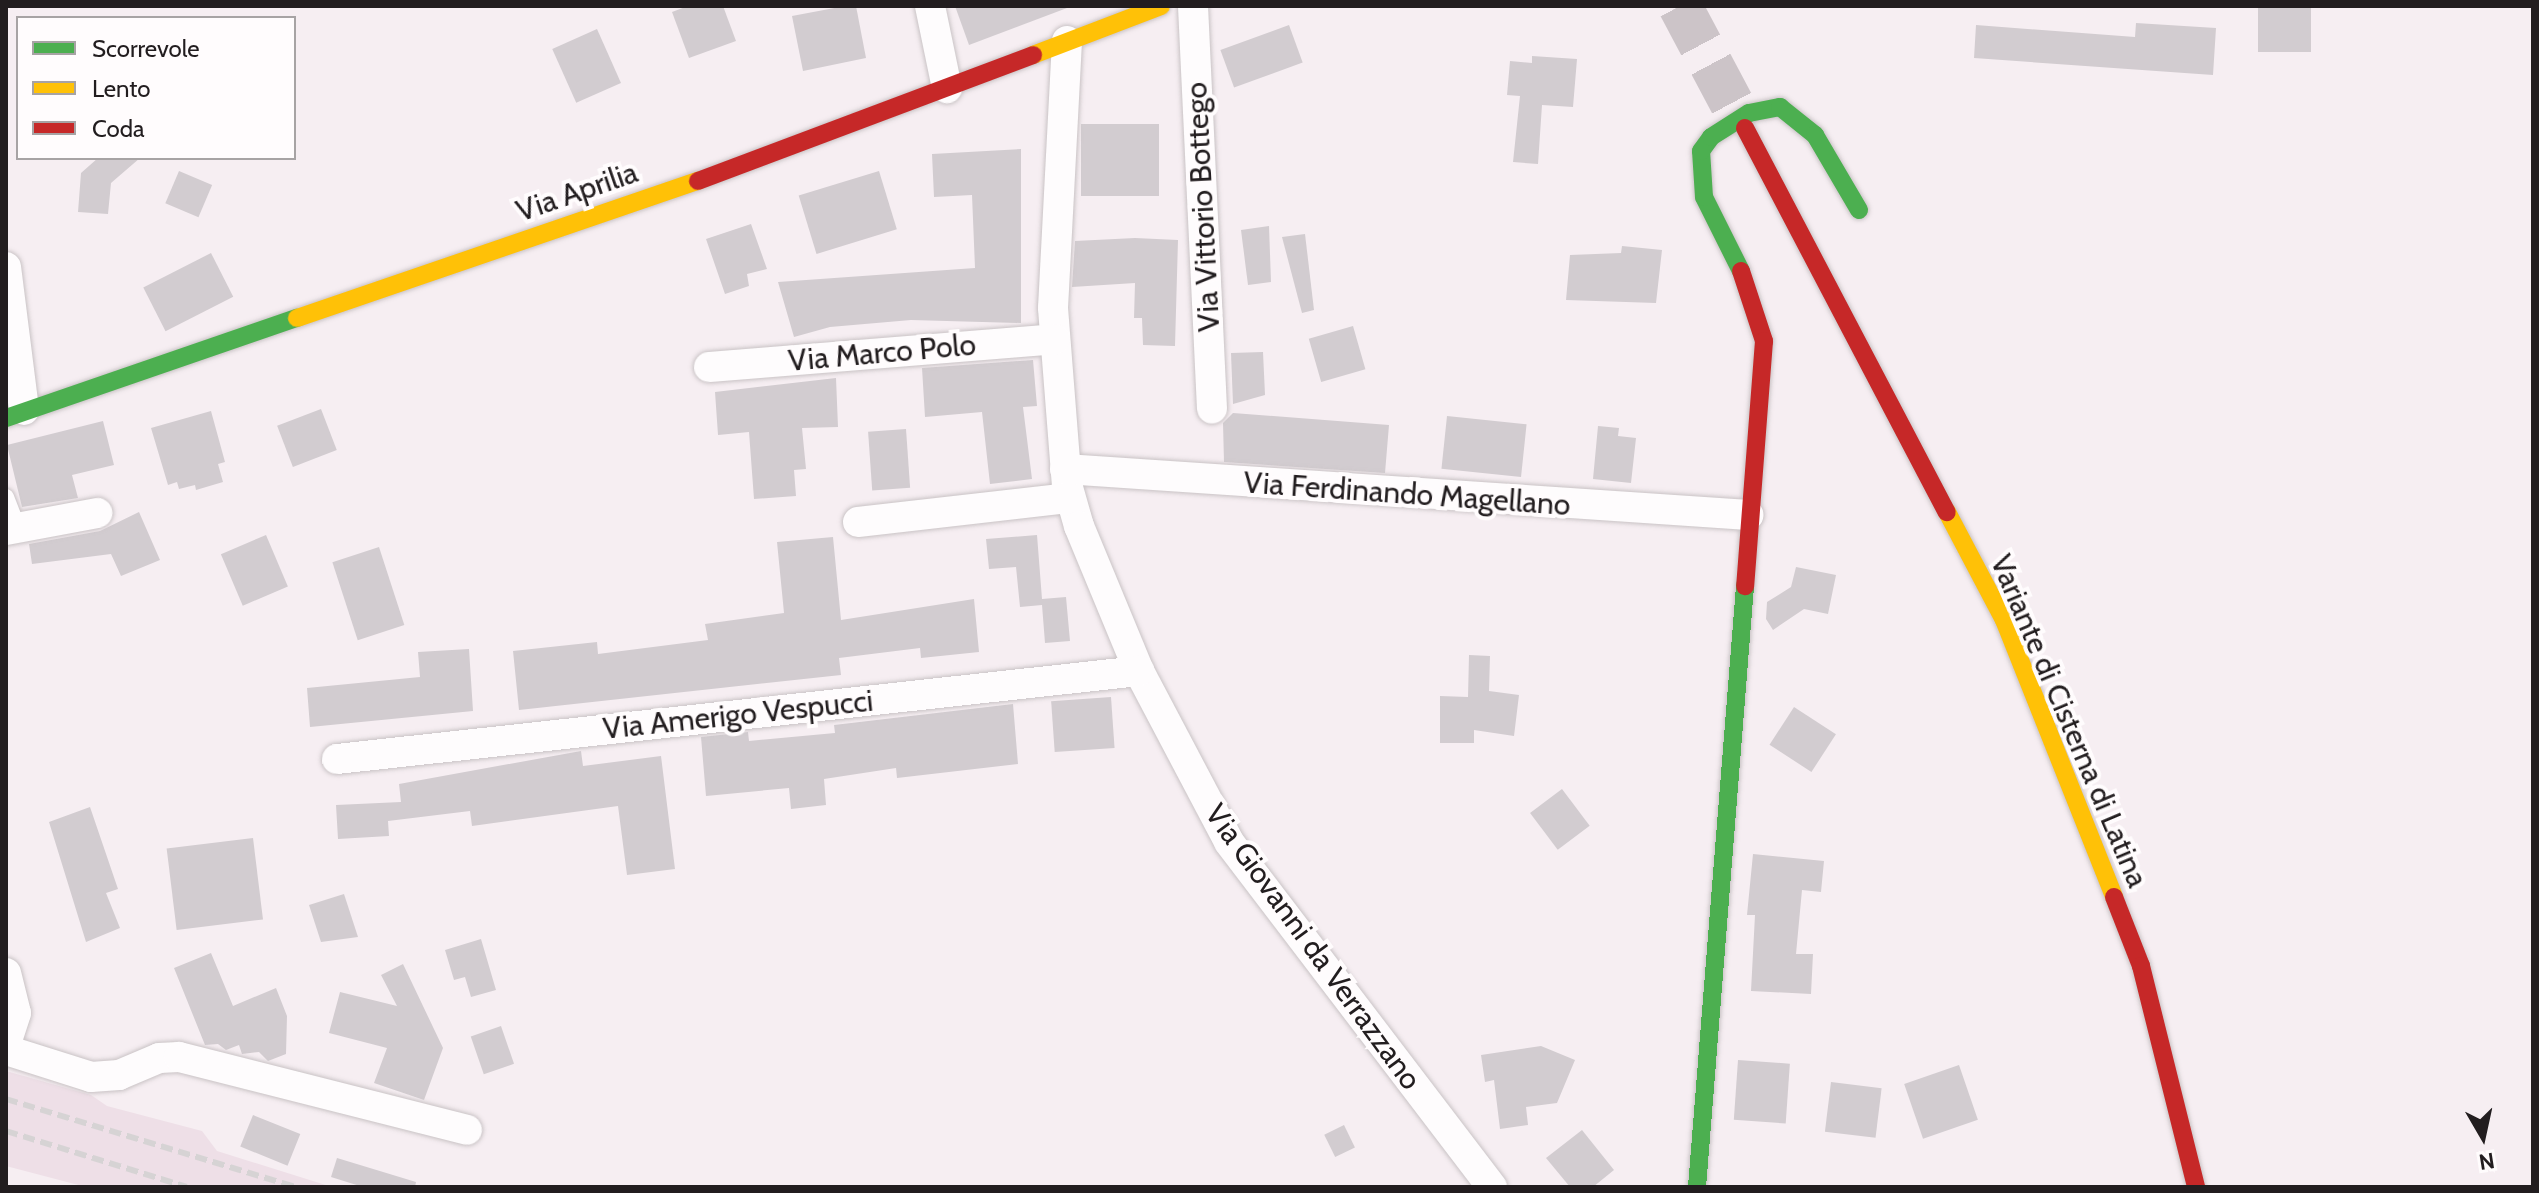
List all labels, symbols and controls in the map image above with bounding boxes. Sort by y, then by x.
legend [16,16,296,160]
text: Scorrevole [92,34,200,63]
text: Lento [92,74,151,103]
street label: Via Vittorio Bottego [1178,81,1228,333]
text: Coda [92,114,145,143]
street label: Via Aprilia [512,154,642,230]
street label: Via Marco Polo [787,327,977,379]
street label: Via Ferdinando Magellano [1242,465,1572,523]
street label: Variante di Cisterna di Latina [1983,549,2155,893]
street label: Via Amerigo Vespucci [601,683,875,747]
street label: Via Giovanni da Verrazzano [1197,797,1429,1097]
north arrow [2443,1097,2523,1177]
text: N [2477,1147,2497,1176]

